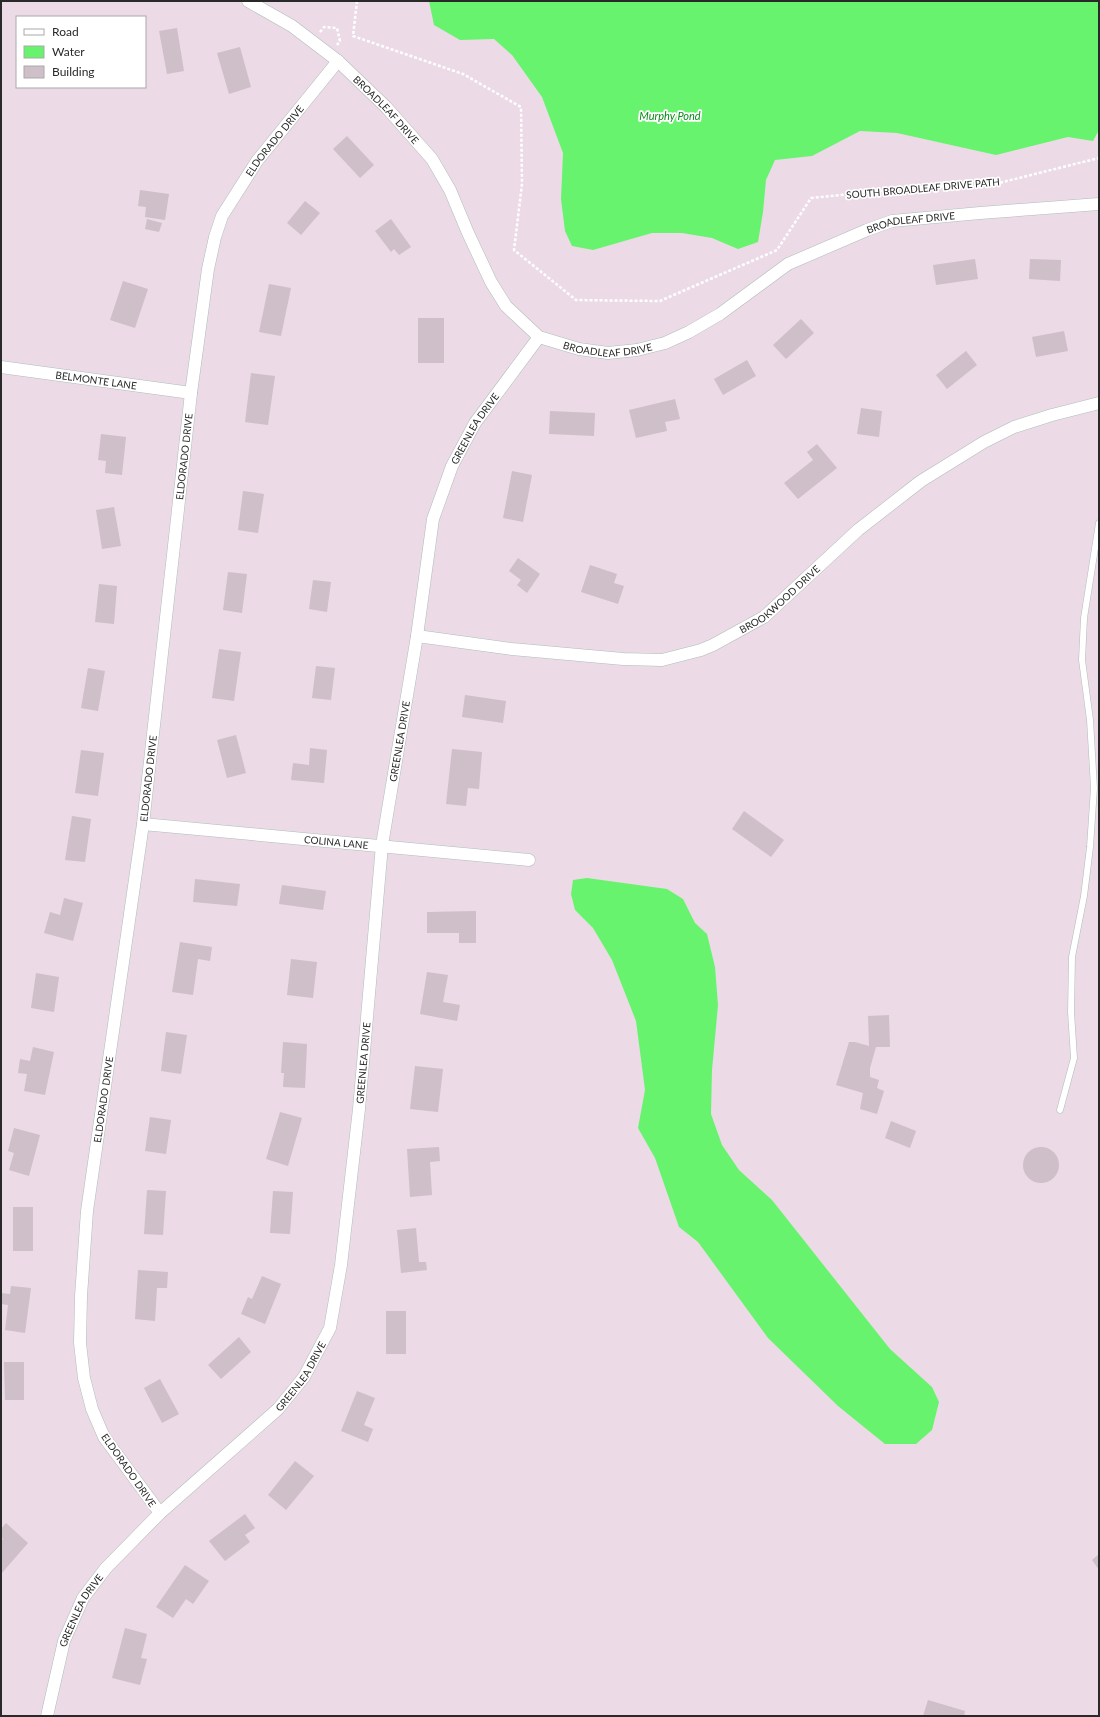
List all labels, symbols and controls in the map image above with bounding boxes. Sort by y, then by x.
legend [16,16,146,88]
text: Road [52,24,79,39]
text: Water [52,44,85,59]
text: Building [52,64,95,79]
street label: BROADLEAF DRIVE [351,73,422,146]
street label: ELDORADO DRIVE [243,102,306,178]
water label: Murphy Pond [639,109,701,122]
street label: SOUTH BROADLEAF DRIVE PATH [846,175,1000,201]
street label: BROADLEAF DRIVE [865,209,956,236]
street label: BROADLEAF DRIVE [562,339,653,359]
street label: BELMONTE LANE [55,369,138,392]
street label: GREENLEA DRIVE [448,390,502,466]
street label: ELDORADO DRIVE [173,413,195,501]
street label: BROOKWOOD DRIVE [737,562,822,635]
street label: GREENLEA DRIVE [387,700,412,783]
street label: ELDORADO DRIVE [137,735,159,823]
street label: COLINA LANE [303,833,369,851]
street label: GREENLEA DRIVE [353,1021,373,1104]
street label: ELDORADO DRIVE [91,1055,115,1143]
street label: GREENLEA DRIVE [273,1339,328,1414]
street label: ELDORADO DRIVE [99,1431,159,1509]
street label: GREENLEA DRIVE [57,1571,106,1648]

